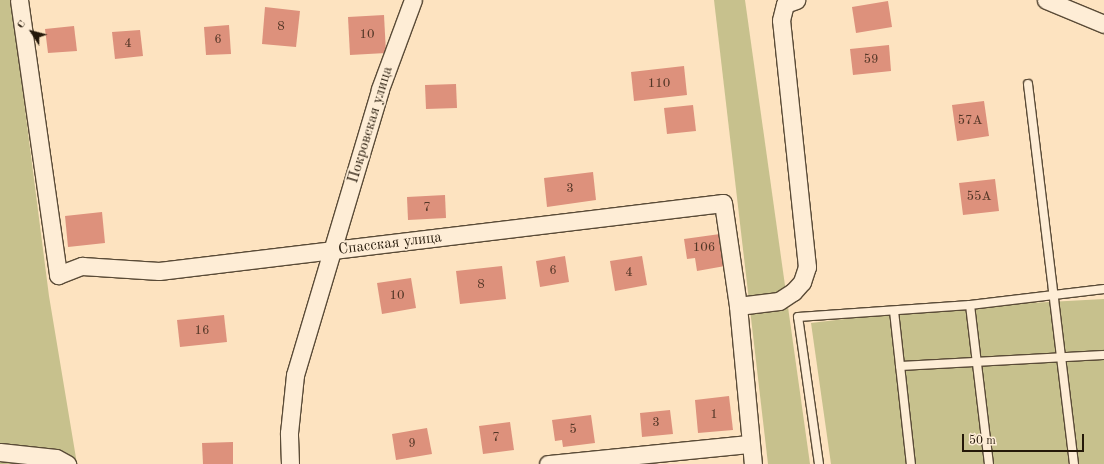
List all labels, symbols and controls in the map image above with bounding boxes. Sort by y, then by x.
north arrow [12,12,52,52]
text: С [15,18,28,31]
house number: 8 [277,19,285,35]
house number: 10 [359,27,375,43]
house number: 6 [214,32,222,48]
house number: 4 [124,36,132,52]
house number: 59 [863,52,879,68]
street label: Покровская улица [345,64,397,186]
house number: 110 [648,76,670,92]
house number: 57А [957,113,983,129]
house number: 3 [566,181,574,197]
house number: 55А [966,189,992,205]
house number: 7 [423,200,431,216]
street label: Спасская улица [337,229,443,259]
house number: 106 [693,240,715,256]
house number: 6 [549,263,557,279]
house number: 4 [625,265,633,281]
house number: 8 [477,277,485,293]
house number: 10 [389,288,405,304]
house number: 16 [194,323,210,339]
house number: 1 [710,407,718,423]
house number: 3 [652,415,660,431]
house number: 5 [569,422,577,438]
scale bar [964,426,1086,452]
house number: 7 [492,430,500,446]
text: 50 m [969,435,996,447]
house number: 9 [408,436,416,452]

